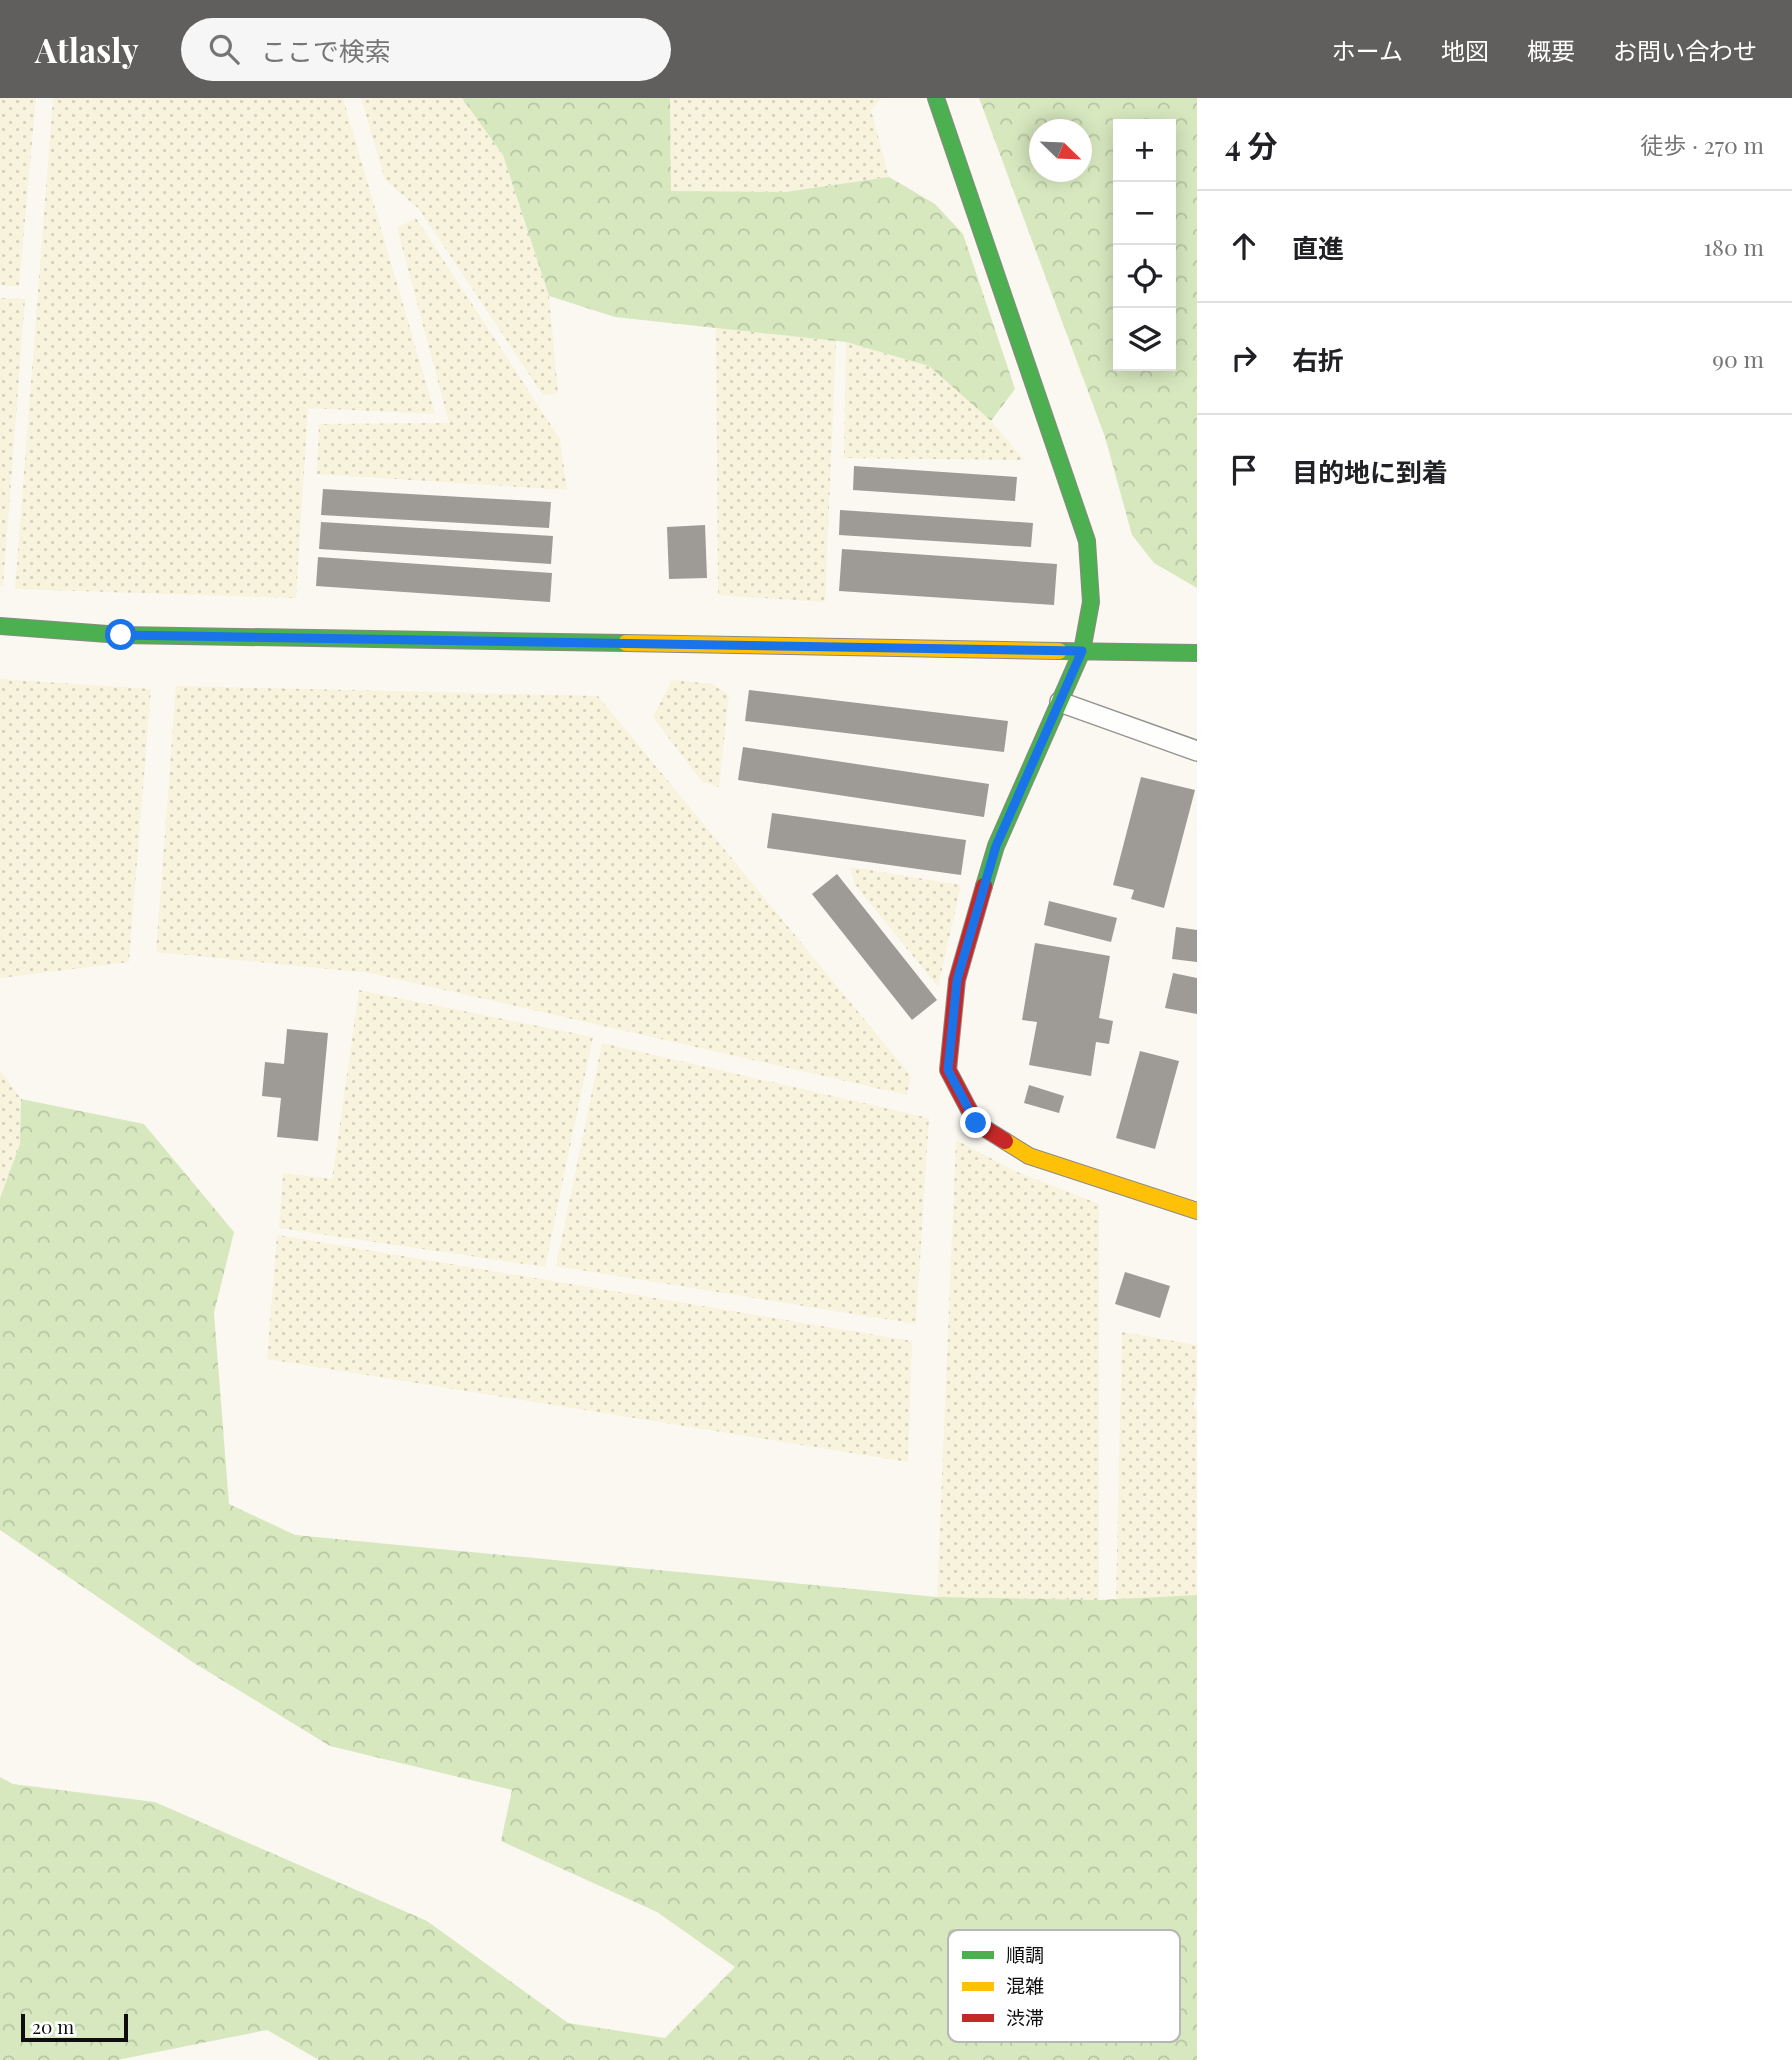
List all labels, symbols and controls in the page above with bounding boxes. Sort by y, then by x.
search box [181,18,671,81]
text: Atlasly [35,27,139,71]
icon: search [205,30,243,68]
text: ここで検索 [261,33,391,68]
text: ホーム [1332,34,1403,66]
text: 地図 [1441,34,1489,66]
text: 概要 [1527,34,1575,66]
text: お問い合わせ [1613,34,1757,66]
north arrow [1029,119,1092,182]
map controls [1113,119,1176,371]
button: + [1113,119,1176,182]
text: 4 分 [1225,125,1278,165]
text: 徒歩 · 270 m [1640,129,1764,160]
button: − [1113,182,1176,245]
icon: ahead [1225,227,1263,265]
text: 直進 [1292,230,1344,265]
text: 180 m [1704,231,1764,262]
button: locate [1113,245,1176,308]
button: layers [1113,308,1176,371]
icon: right [1225,339,1263,377]
text: 右折 [1292,342,1344,377]
text: 90 m [1712,343,1764,374]
icon: arrive [1225,451,1263,489]
text: 目的地に到着 [1292,454,1448,489]
route start [105,619,136,650]
route end [960,1107,991,1138]
legend [948,1930,1180,2042]
text: 順調 [1006,1941,1044,1967]
text: 混雑 [1006,1972,1044,1998]
text: 渋滞 [1006,2004,1044,2030]
scale bar [21,2011,128,2043]
text: 20 m [32,2013,74,2039]

